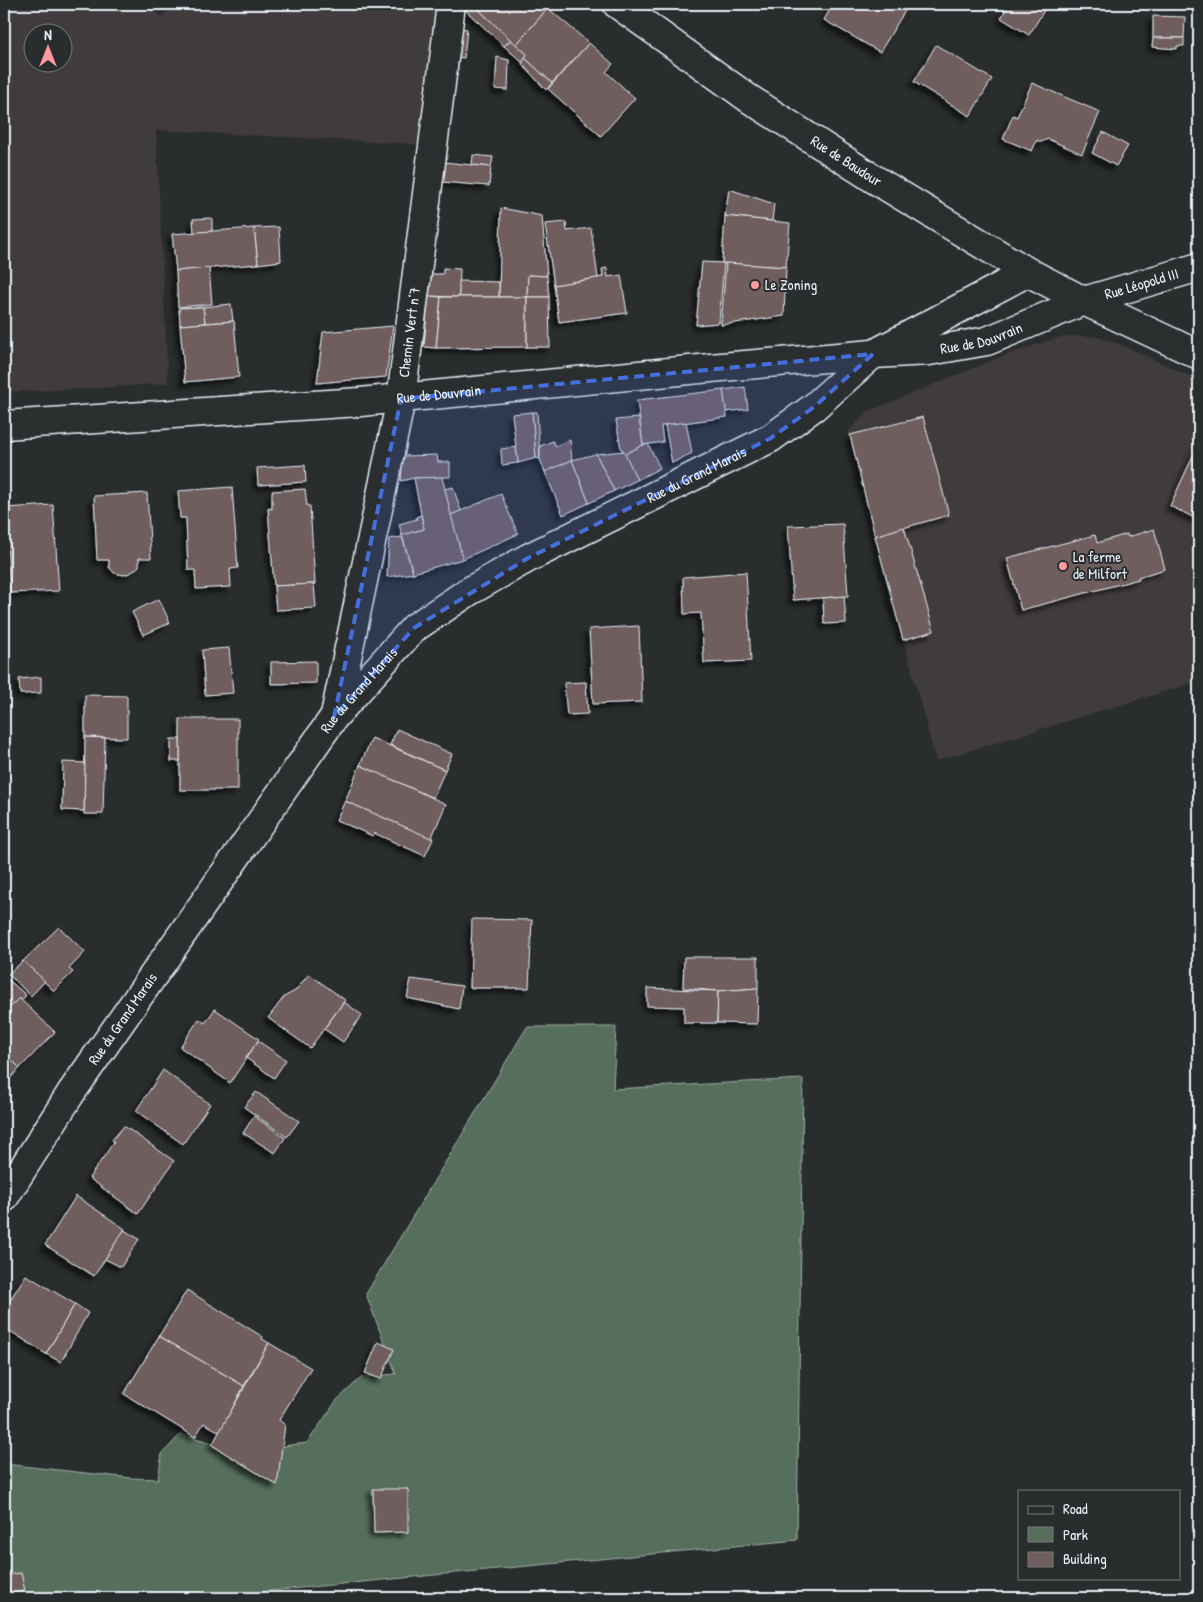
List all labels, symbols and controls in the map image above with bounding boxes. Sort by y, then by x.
north arrow [22,22,72,72]
text: N [44,25,52,44]
street label: Rue de Baudour [807,130,886,191]
street label: Rue Léopold III [1102,263,1181,304]
place label: Le Zoning [765,274,818,295]
marker: Le Zoning [749,279,761,291]
street label: Chemin Vert n°7 [393,286,425,379]
street label: Rue de Douvrain [939,316,1026,359]
street label: Rue de Douvrain [396,379,482,408]
street label: Rue du Grand Marais [643,441,750,508]
place label: La ferme de Milfort [1073,546,1128,584]
marker: La ferme de Milfort [1057,560,1069,572]
street label: Rue du Grand Marais [315,642,402,737]
street label: Rue du Grand Marais [83,968,162,1069]
legend [1018,1490,1180,1580]
text: Road [1063,1498,1088,1519]
text: Park [1063,1524,1088,1545]
text: Building [1063,1548,1107,1569]

